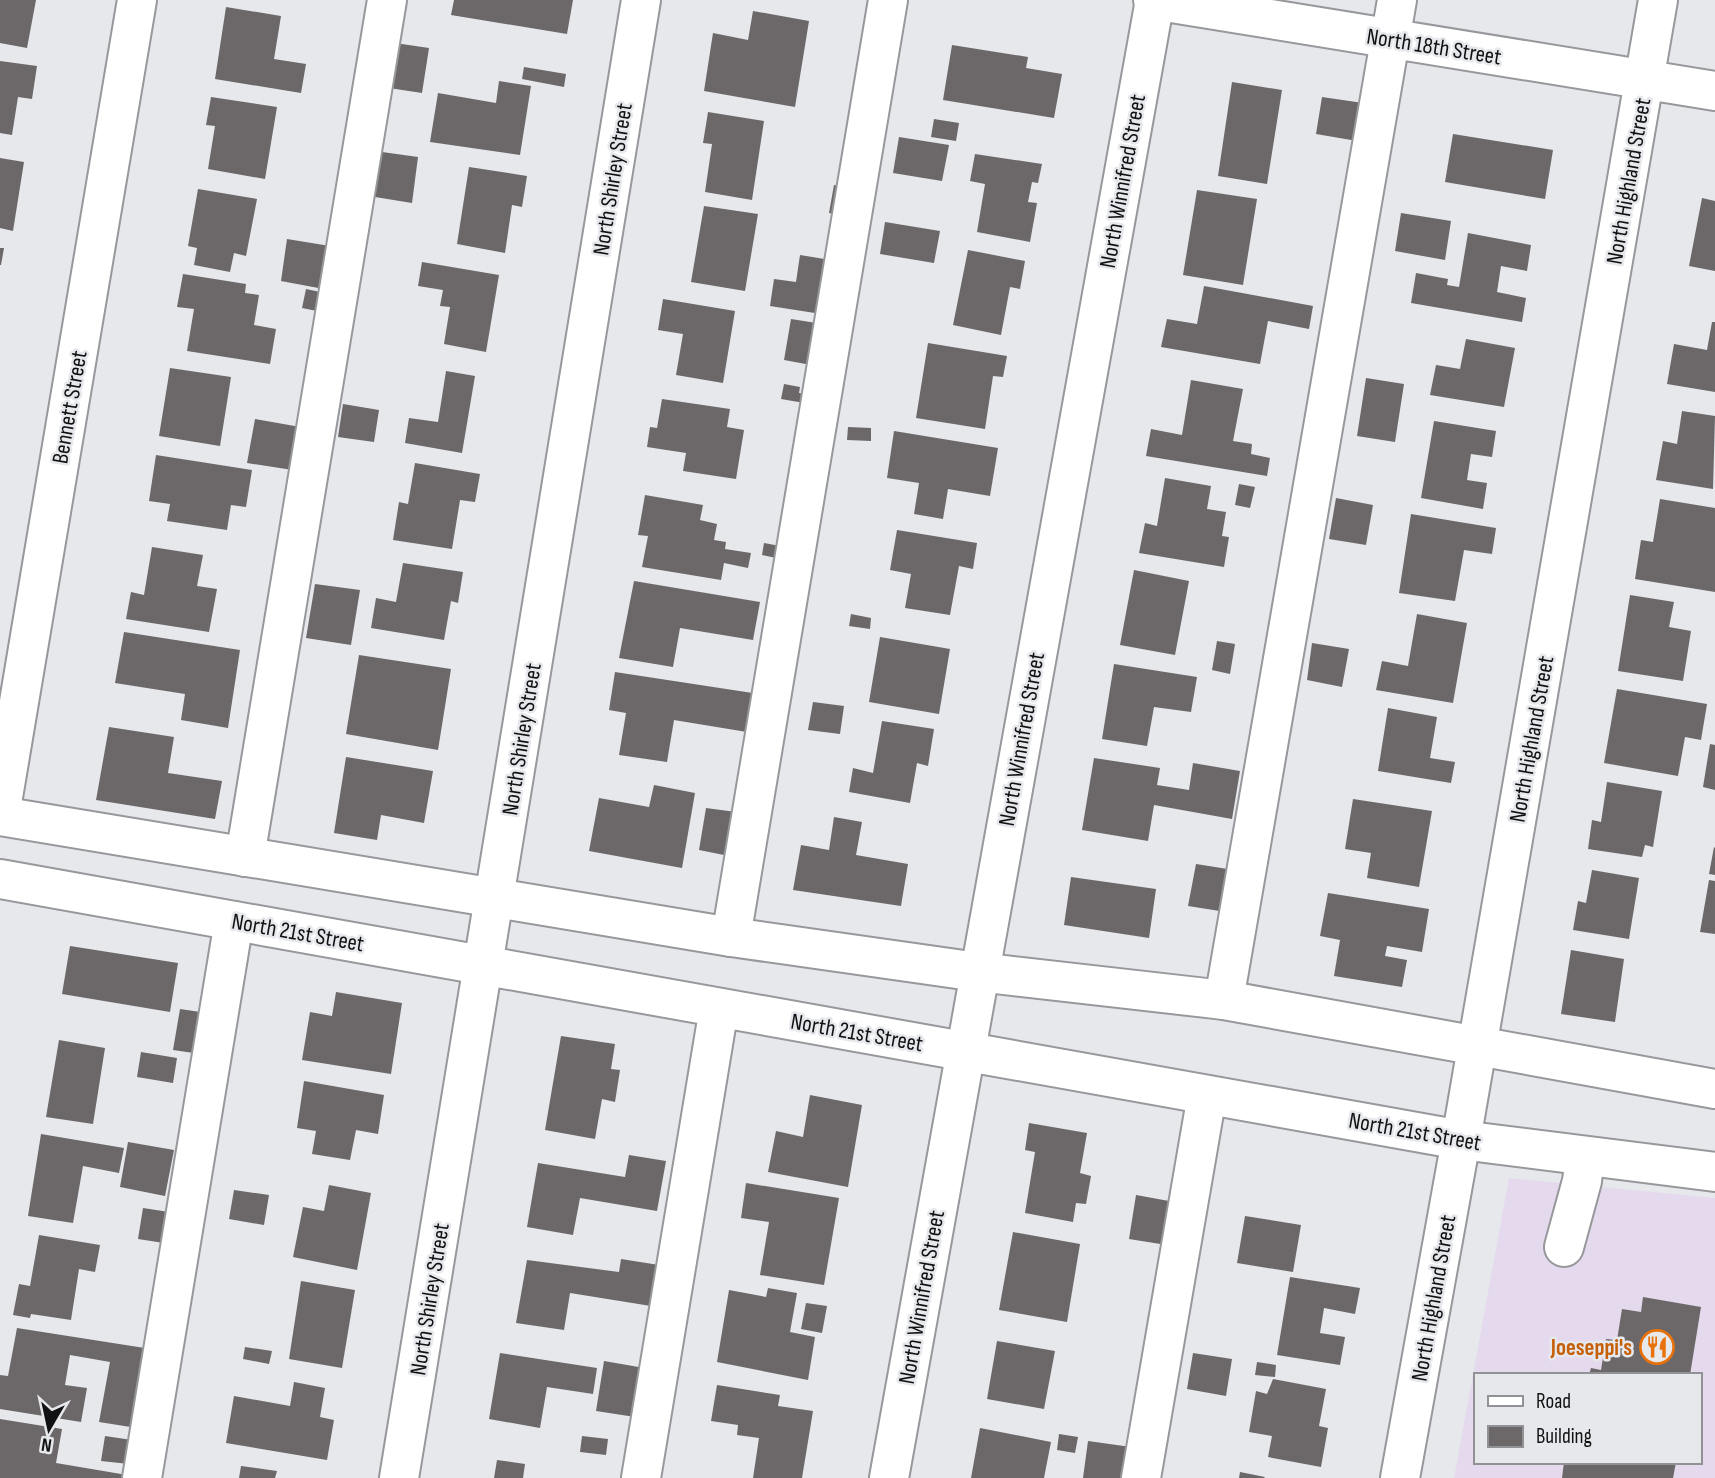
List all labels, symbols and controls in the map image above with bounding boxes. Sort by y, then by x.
street label: North 18th Street [1365,23,1503,71]
street label: North Winnifred Street [1094,92,1152,270]
street label: North Highland Street [1601,96,1657,267]
street label: North Shirley Street [587,101,639,257]
street label: Bennett Street [46,348,94,466]
street label: North Winnifred Street [993,650,1051,828]
street label: North Highland Street [1504,654,1560,825]
street label: North Shirley Street [496,661,548,817]
street label: North 21st Street [230,908,366,958]
street label: North 21st Street [789,1008,925,1058]
street label: North 21st Street [1347,1107,1483,1157]
street label: North Winnifred Street [893,1208,951,1386]
street label: North Highland Street [1406,1213,1462,1384]
street label: North Shirley Street [404,1221,456,1377]
restaurant icon: Joeseppi's [1638,1328,1676,1366]
place label: Joeseppi's [1550,1334,1632,1362]
legend [1474,1373,1701,1464]
text: Road [1536,1389,1571,1414]
north arrow [14,1394,84,1464]
text: Building [1536,1424,1592,1449]
text: N [40,1432,53,1456]

